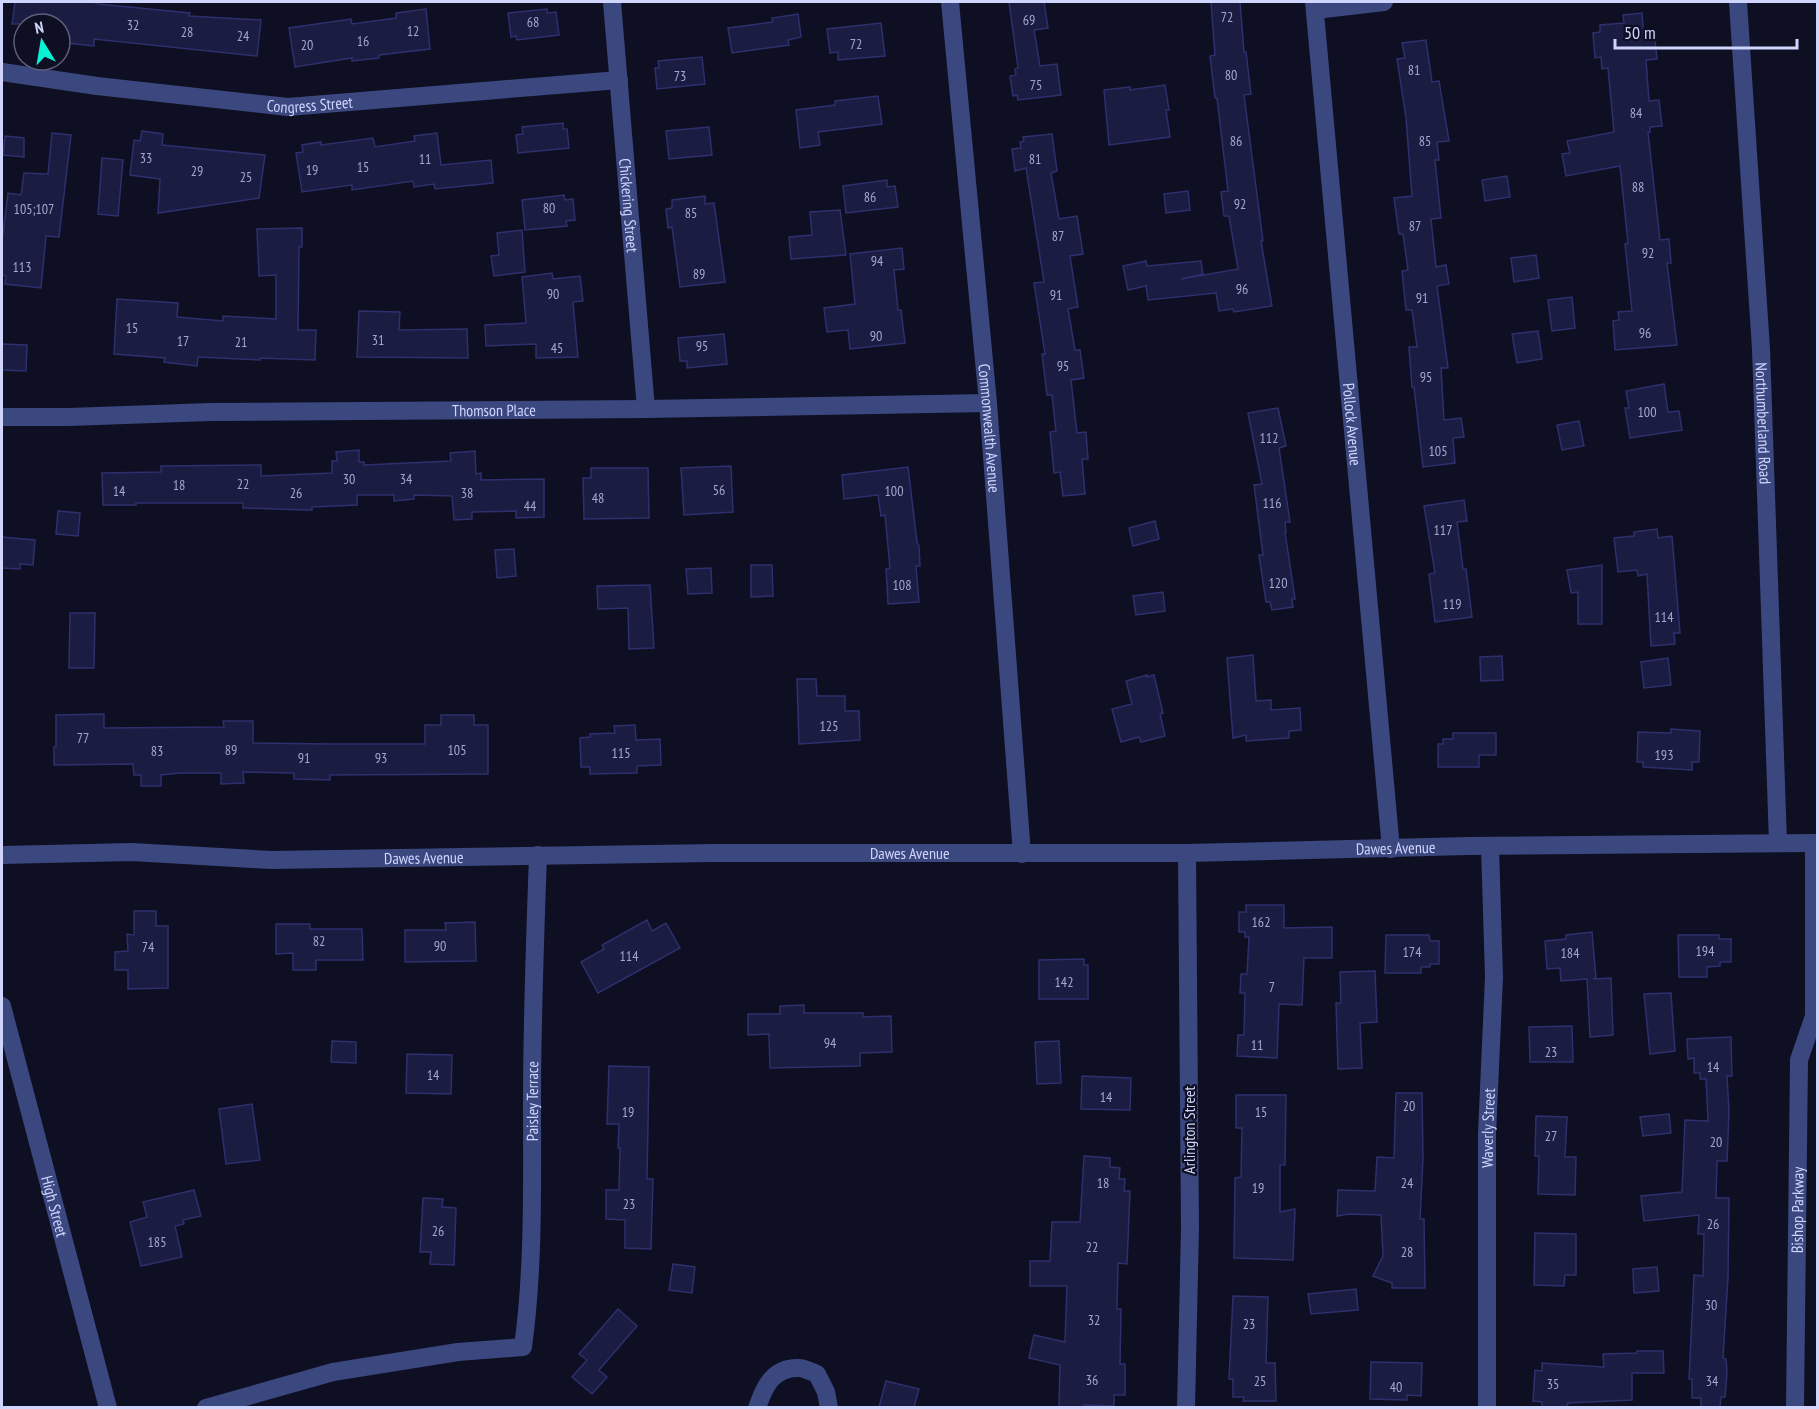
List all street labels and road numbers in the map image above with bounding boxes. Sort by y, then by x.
street label: Congress Street [266,92,354,117]
street label: Chickering Street [615,157,643,254]
street label: Northumberland Road [1751,362,1776,485]
street label: Commonwealth Avenue [974,363,1005,493]
street label: Pollock Avenue [1339,382,1366,467]
street label: Thomson Place [452,400,536,420]
street label: Dawes Avenue [1356,837,1436,859]
street label: Dawes Avenue [870,843,949,863]
street label: Dawes Avenue [384,847,464,868]
street label: Paisley Terrace [522,1061,542,1141]
street label: Arlington Street [1179,1085,1199,1174]
street label: Waverly Street [1477,1087,1499,1168]
street label: Bishop Parkway [1787,1167,1808,1253]
street label: High Street [37,1173,73,1240]

